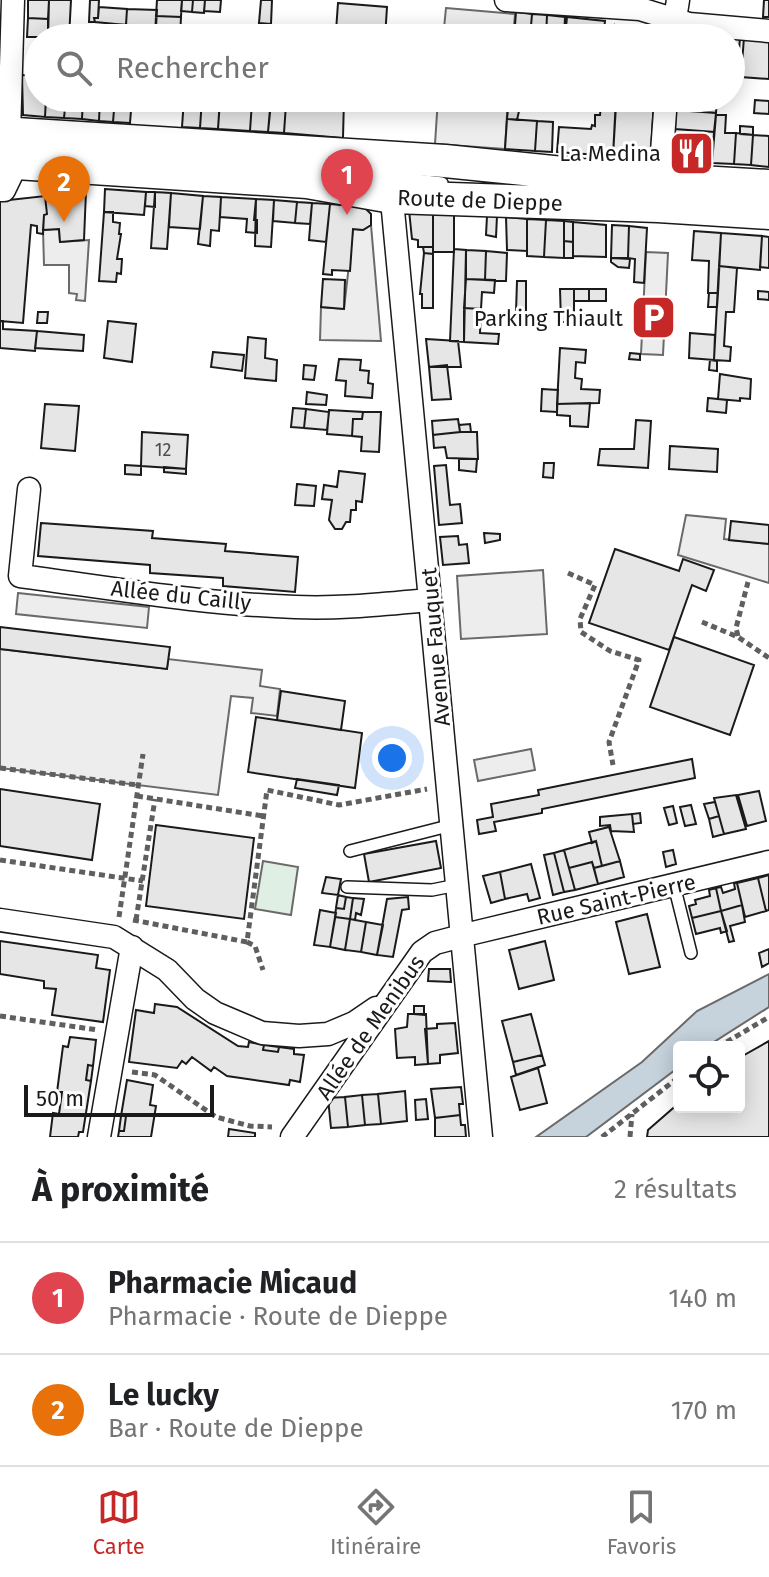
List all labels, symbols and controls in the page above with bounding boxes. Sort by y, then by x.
search box [24,24,745,112]
icon: search [52,46,96,90]
text: Rechercher [116,50,269,86]
restaurant icon: La Medina [668,129,716,177]
place label: La Medina [559,140,661,167]
pin: 1 [321,149,373,215]
pin: 2 [38,156,90,222]
street label: Route de Dieppe [397,184,563,217]
parking icon: Parking Thiault [630,294,678,342]
place label: Parking Thiault [474,305,623,332]
house number: 12 [155,439,171,461]
street label: Avenue Fauquet [415,567,456,727]
street label: Allée du Cailly [110,575,253,616]
your location [372,738,412,778]
street label: Rue Saint-Pierre [534,868,698,931]
street label: Allée de Menibus [310,950,430,1105]
map controls [673,1041,745,1113]
button: locate [673,1041,745,1113]
scale bar [24,1081,214,1117]
text: 50 m [36,1085,84,1112]
text: À proximité [32,1169,209,1210]
text: 2 résultats [614,1174,737,1205]
text: Pharmacie Micaud [108,1265,357,1301]
text: 1 [52,1283,64,1314]
text: 140 m [668,1283,737,1314]
text: Pharmacie · Route de Dieppe [108,1301,448,1332]
text: Le lucky [108,1377,219,1413]
text: 2 [51,1395,65,1426]
text: 170 m [671,1395,737,1426]
text: Bar · Route de Dieppe [108,1413,364,1444]
tab: Carte [93,1485,145,1560]
tab: Itinéraire [330,1485,421,1560]
tab: Favoris [607,1485,676,1560]

